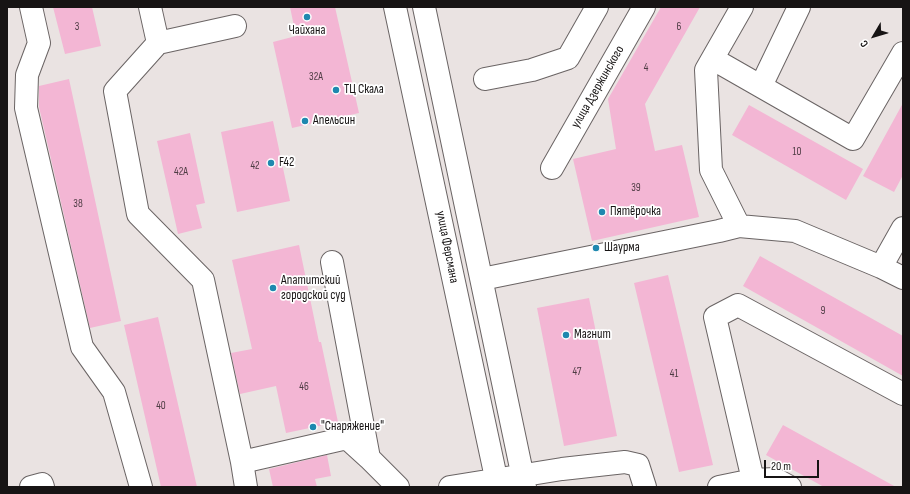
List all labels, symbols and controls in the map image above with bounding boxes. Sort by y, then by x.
marker: Чайхана [302,12,312,22]
north arrow [854,16,894,56]
house number: 3 [75,20,79,34]
house number: 6 [677,20,681,34]
place label: Чайхана [289,23,325,39]
text: С [857,37,871,50]
street label: улица Дзержинского [568,43,628,131]
house number: 4 [644,61,648,75]
house number: 32А [309,70,323,84]
place label: ТЦ Скала [344,82,384,98]
marker: ТЦ Скала [331,85,341,95]
place label: Апельсин [313,113,355,129]
marker: Апельсин [300,116,310,126]
house number: 10 [793,145,801,159]
place label: F42 [279,155,294,171]
marker: F42 [266,158,276,168]
house number: 42 [250,159,260,173]
house number: 42А [174,165,188,179]
house number: 39 [631,181,641,195]
house number: 38 [73,197,83,211]
place label: Пятёрочка [610,204,661,220]
marker: Пятёрочка [597,207,607,217]
street label: улица Ферсмана [432,210,462,284]
place label: Шаурма [604,240,640,256]
marker: Шаурма [591,243,601,253]
place label: Апатитский городской суд [281,273,346,304]
marker: Апатитский городской суд [268,283,278,293]
house number: 9 [821,304,825,318]
place label: Магнит [574,327,611,343]
marker: Магнит [561,330,571,340]
house number: 47 [573,365,581,379]
house number: 41 [670,367,678,381]
house number: 46 [299,380,309,394]
house number: 40 [156,399,166,413]
place label: "Снаряжение" [321,419,384,435]
marker: "Снаряжение" [308,422,318,432]
scale bar [766,452,821,478]
text: 20 m [771,459,791,474]

